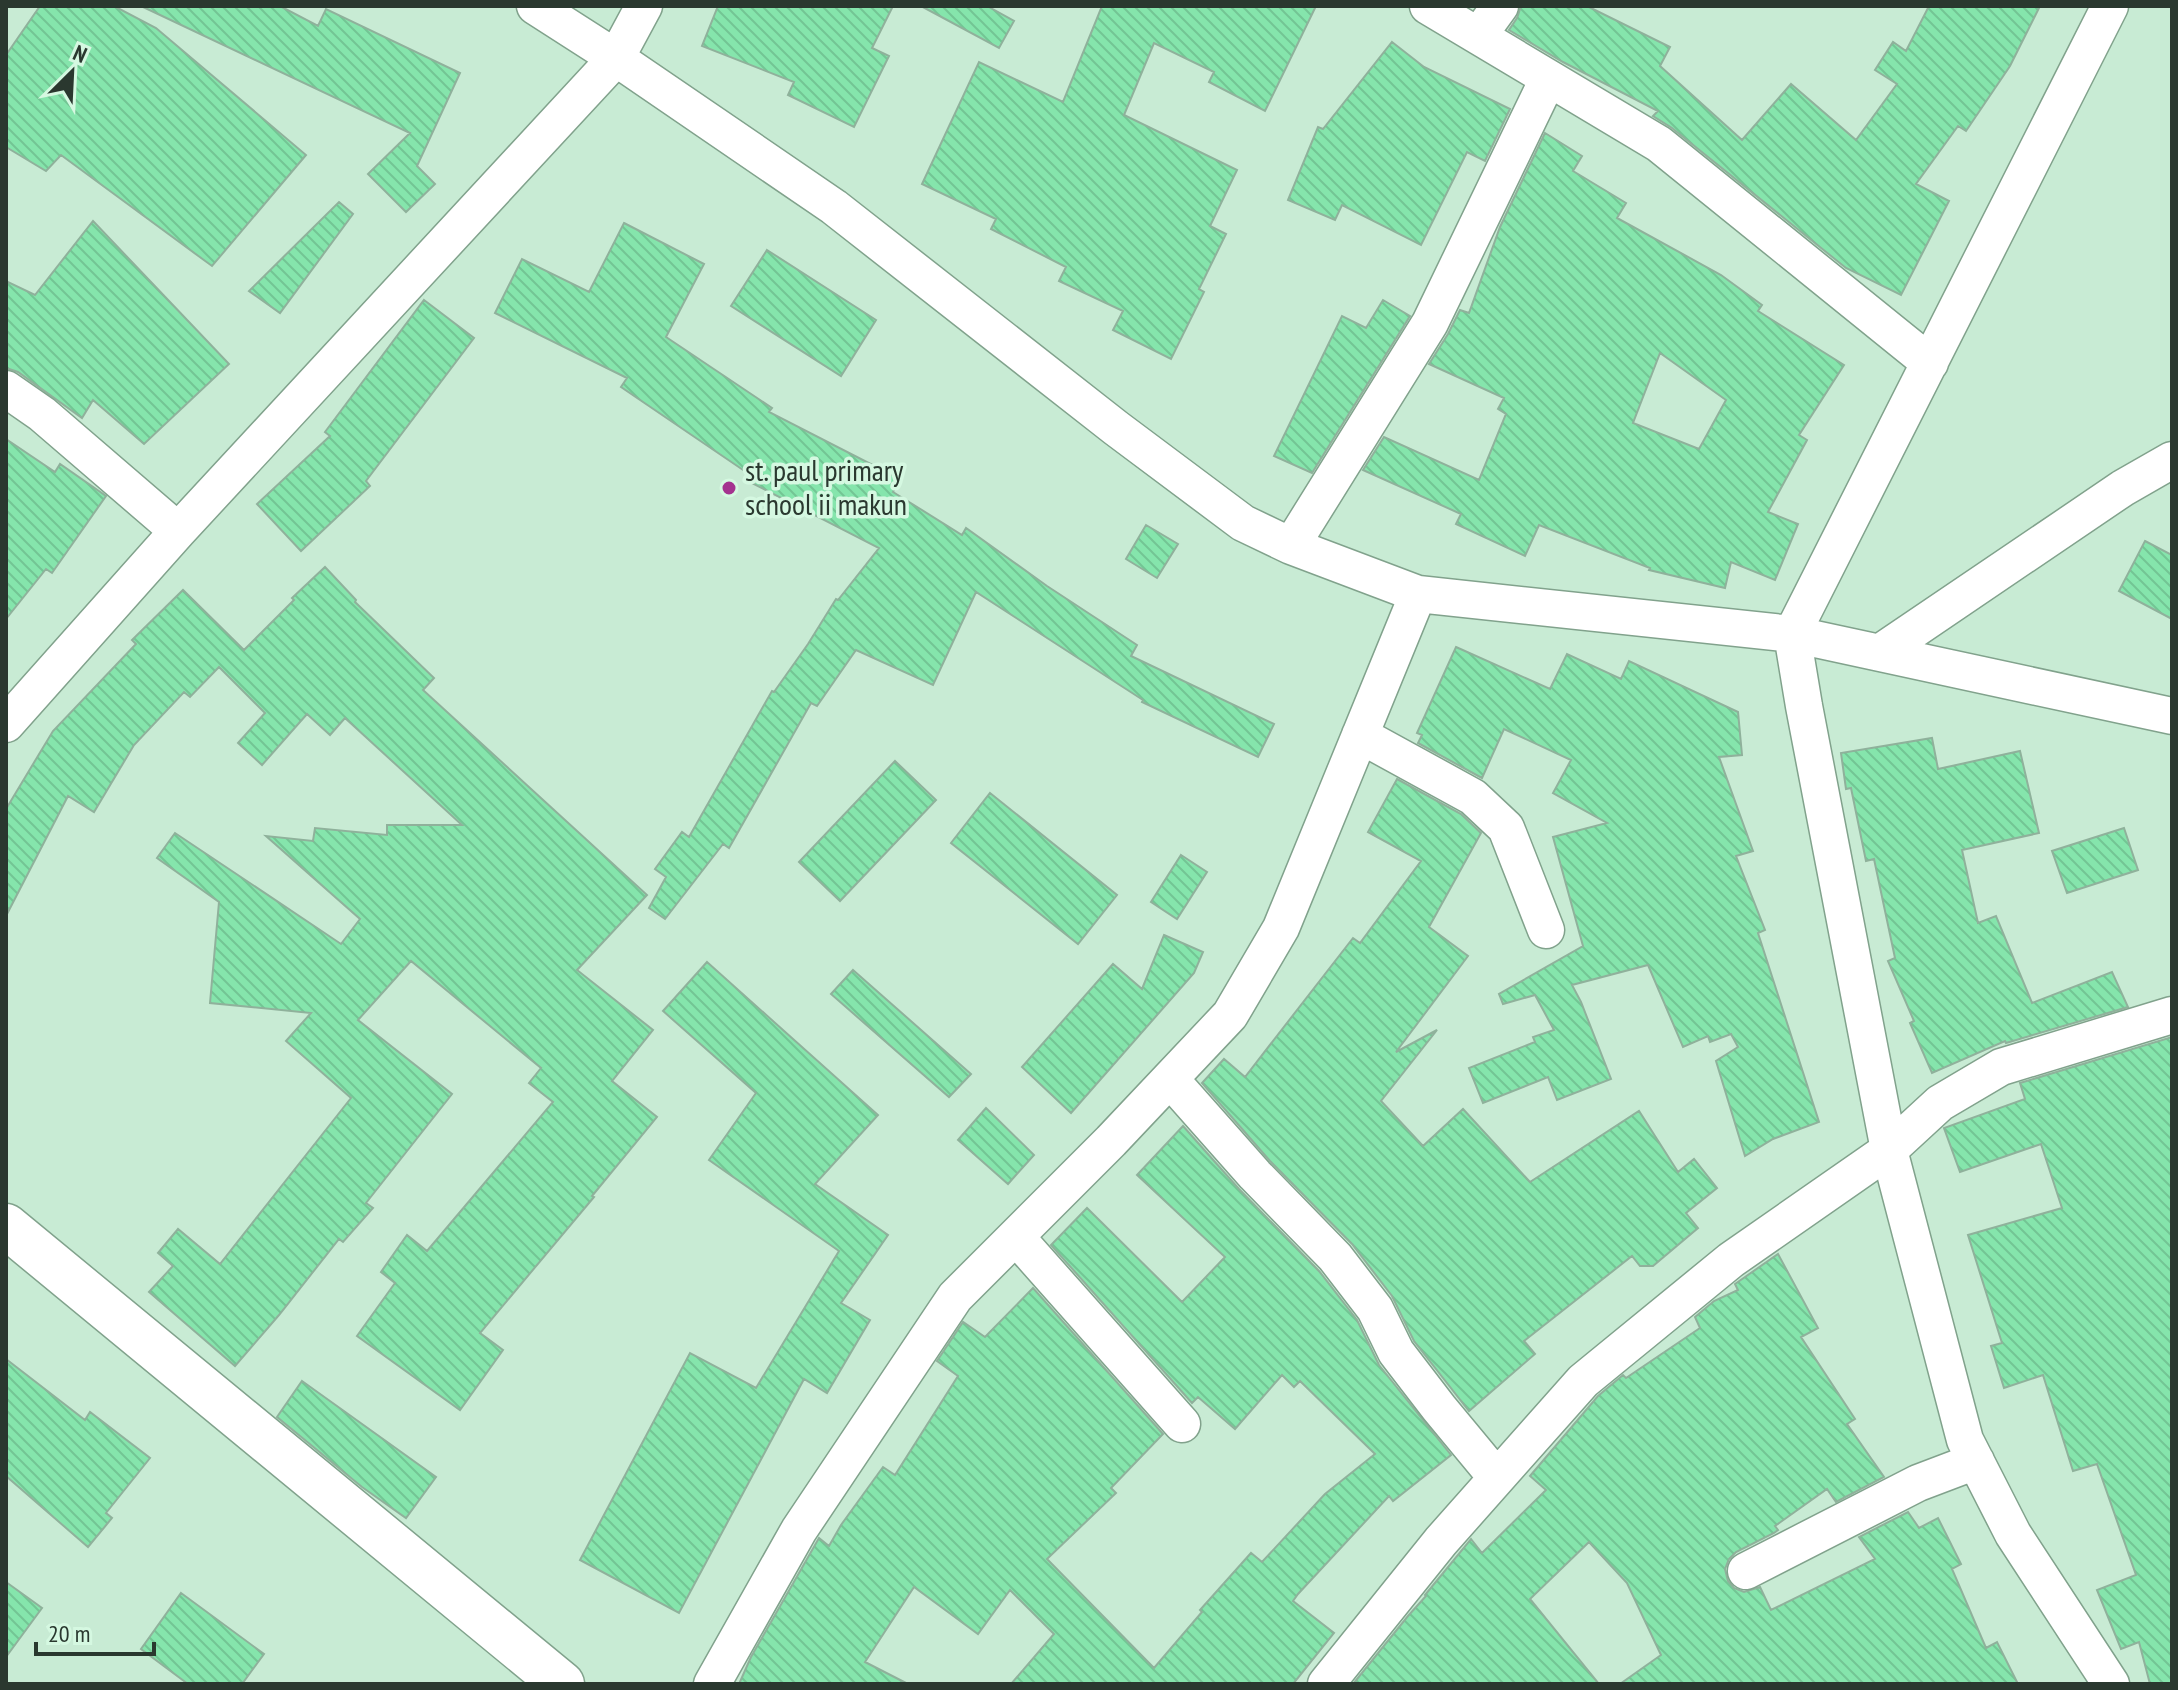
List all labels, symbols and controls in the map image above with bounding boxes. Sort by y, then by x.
north arrow [32,32,112,112]
text: N [69,39,91,69]
place label: st. paul primary school ii makun [745,450,907,523]
marker: st. paul primary school ii makun [720,479,738,497]
scale bar [36,1606,154,1656]
text: 20 m [48,1618,90,1649]

